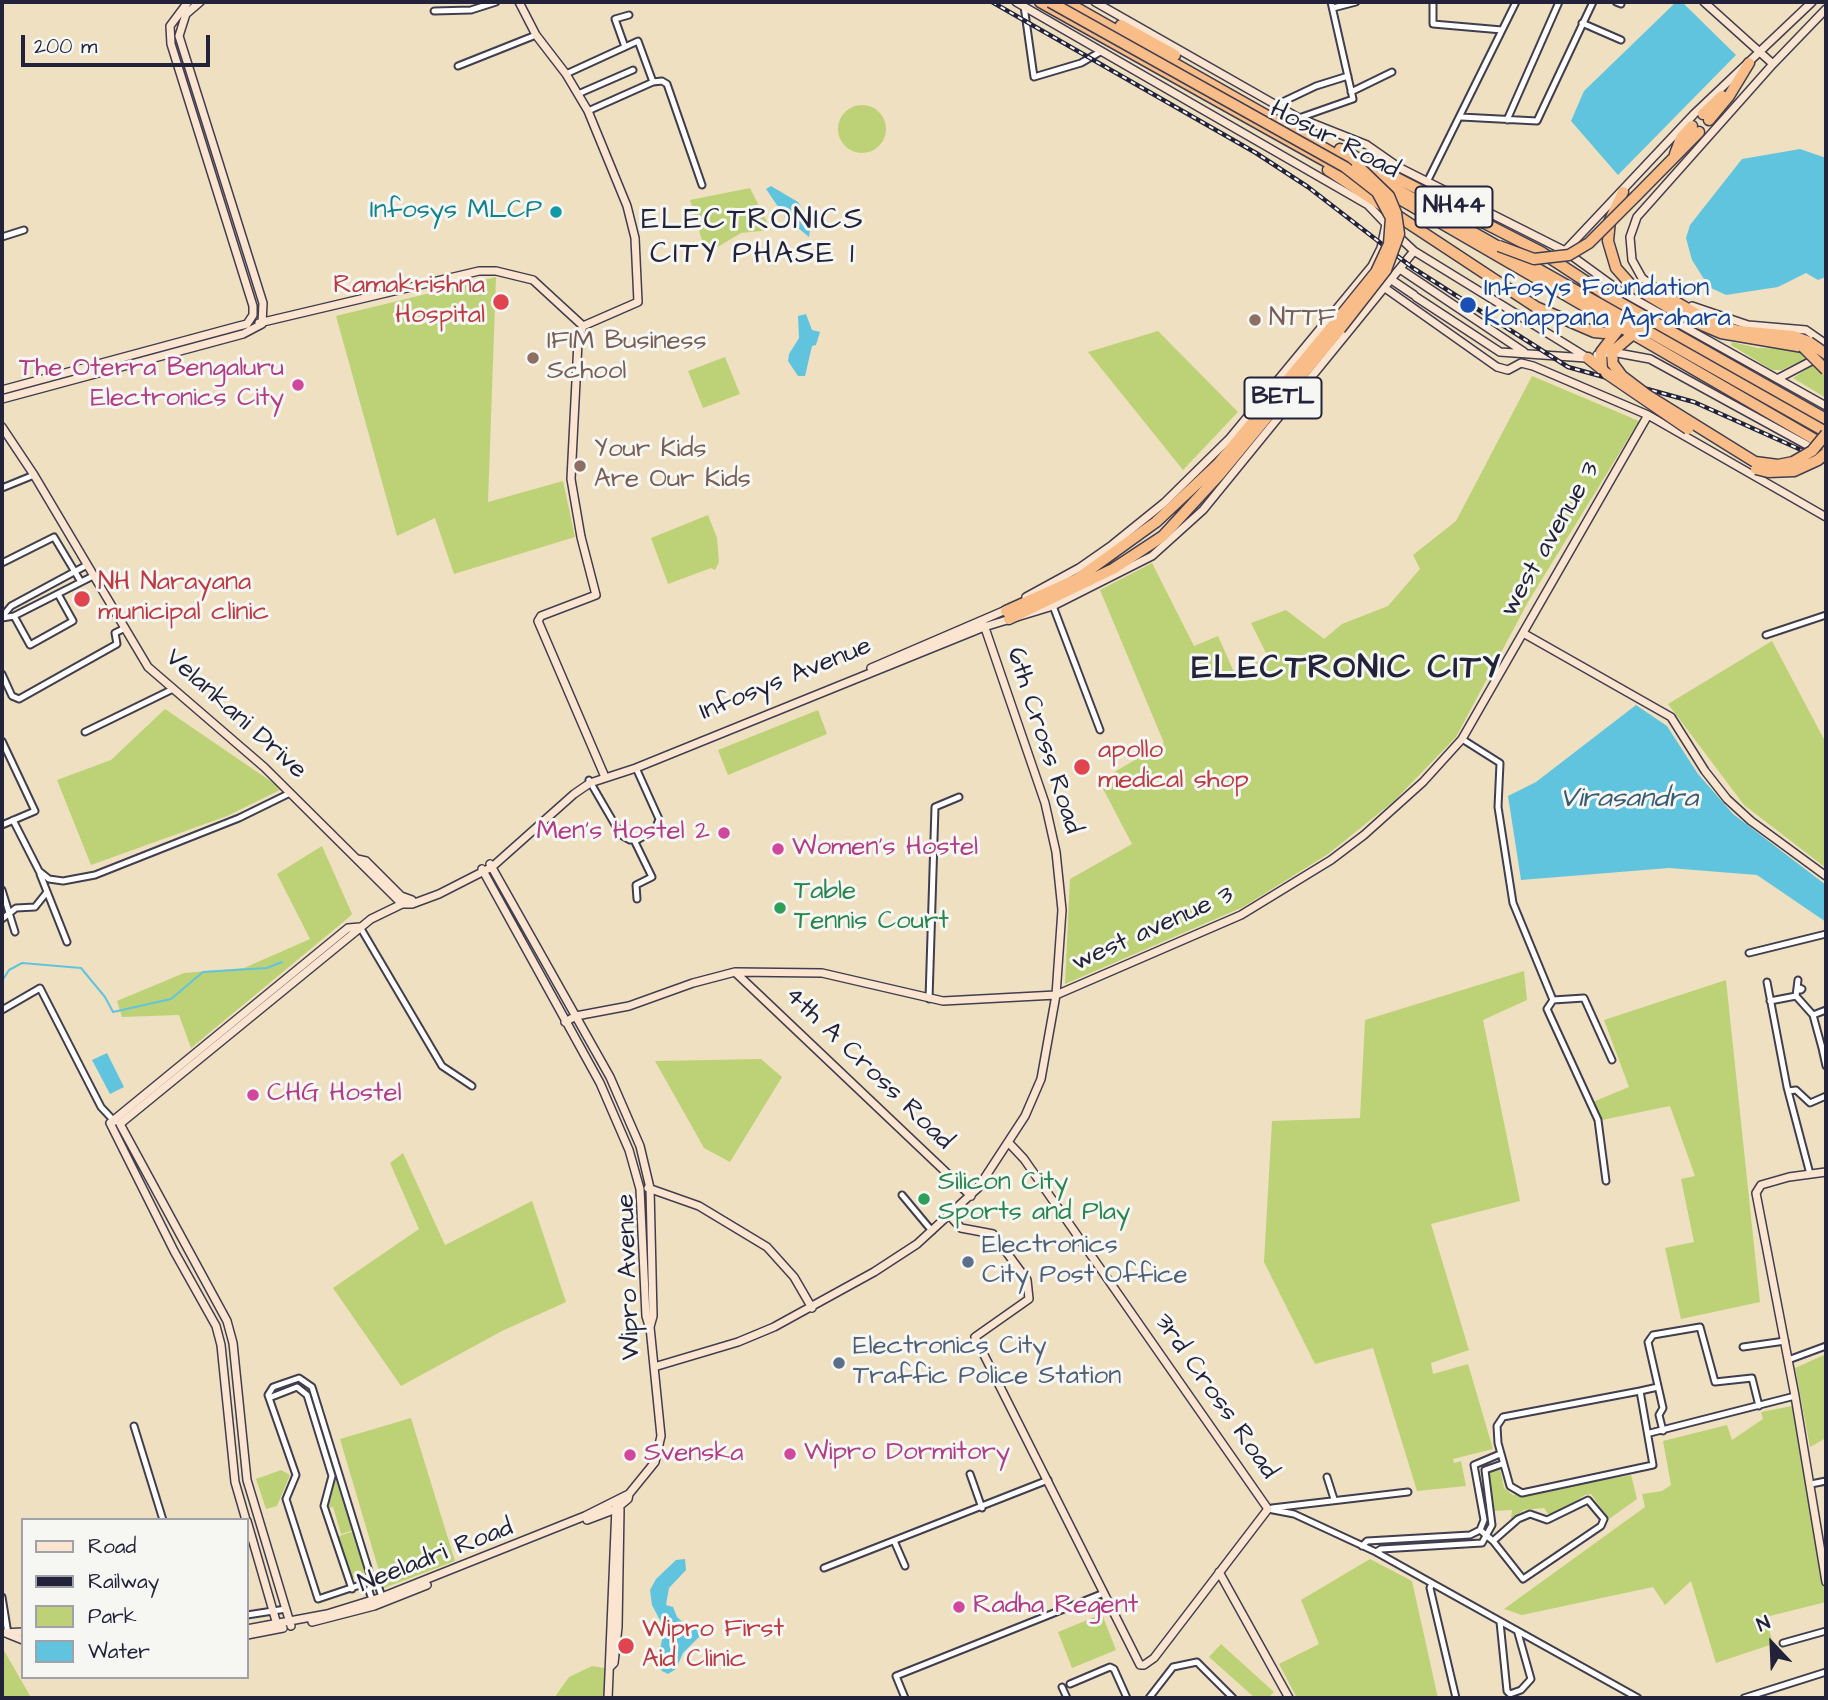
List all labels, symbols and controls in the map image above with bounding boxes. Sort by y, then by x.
scale bar [24,21,214,65]
text: 200 m [34,32,97,61]
street label: Hosur Road [1264,95,1404,187]
road number: NH44 [1416,187,1492,228]
place label: Infosys MLCP [370,196,542,228]
marker: Infosys MLCP [548,204,564,220]
district label: ELECTRONICS CITY PHASE 1 [643,204,863,274]
place label: Ramakrishna Hospital [333,271,485,332]
place label: Infosys Foundation Konappana Agrahara [1484,274,1731,336]
marker: Ramakrishna Hospital [491,292,511,312]
marker: Infosys Foundation Konappana Agrahara [1458,295,1478,315]
place label: NTTF [1269,304,1336,336]
marker: NTTF [1247,312,1263,328]
place label: IFIM Business School [547,327,707,388]
marker: IFIM Business School [525,350,541,366]
place label: The Oterra Bengaluru Electronics City [19,354,284,416]
marker: The Oterra Bengaluru Electronics City [290,377,306,393]
road number: BETL [1244,377,1322,418]
place label: Your Kids Are Our Kids [594,435,751,496]
street label: west avenue 3 [1494,457,1608,623]
marker: Your Kids Are Our Kids [572,458,588,474]
place label: NH Narayana municipal clinic [98,568,269,630]
marker: NH Narayana municipal clinic [72,589,92,609]
street label: Infosys Avenue [696,631,876,729]
street label: Velankani Drive [158,643,312,787]
street label: 6th Cross Road [998,644,1088,838]
district label: ELECTRONIC CITY [1194,650,1500,690]
place label: apollo medical shop [1098,736,1249,798]
marker: apollo medical shop [1072,757,1092,777]
water label: Virasandra [1560,783,1698,817]
place label: Men's Hostel 2 [536,817,710,849]
marker: Men's Hostel 2 [716,825,732,841]
place label: Women's Hostel [792,833,978,865]
marker: Women's Hostel [770,841,786,857]
place label: Table Tennis Court [794,877,949,938]
street label: west avenue 3 [1067,880,1239,980]
marker: Table Tennis Court [772,900,788,916]
street label: 4th A Cross Road [777,981,959,1157]
place label: CHG Hostel [267,1079,402,1111]
marker: CHG Hostel [245,1087,261,1103]
place label: Silicon City Sports and Play [938,1168,1130,1230]
marker: Silicon City Sports and Play [916,1191,932,1207]
street label: Wipro Avenue [612,1193,648,1361]
place label: Electronics City Post Office [982,1231,1187,1292]
marker: Electronics City Post Office [960,1254,976,1270]
street label: 3rd Cross Road [1146,1308,1284,1486]
place label: Electronics City Traffic Police Station [853,1332,1121,1394]
marker: Electronics City Traffic Police Station [831,1355,847,1371]
place label: Wipro Dormitory [804,1438,1010,1470]
place label: Svenska [644,1439,744,1471]
marker: Wipro Dormitory [782,1446,798,1462]
marker: Svenska [622,1447,638,1463]
street label: Neeladri Road [354,1513,518,1601]
legend [21,1518,248,1679]
text: Road [88,1532,136,1561]
text: Railway [88,1567,159,1596]
place label: Radha Regent [973,1591,1138,1623]
marker: Radha Regent [951,1599,967,1615]
text: Park [88,1602,137,1631]
north arrow [1737,1609,1807,1679]
text: N [1753,1609,1774,1639]
place label: Wipro First Aid Clinic [642,1615,784,1676]
marker: Wipro First Aid Clinic [616,1636,636,1656]
text: Water [88,1637,150,1666]

